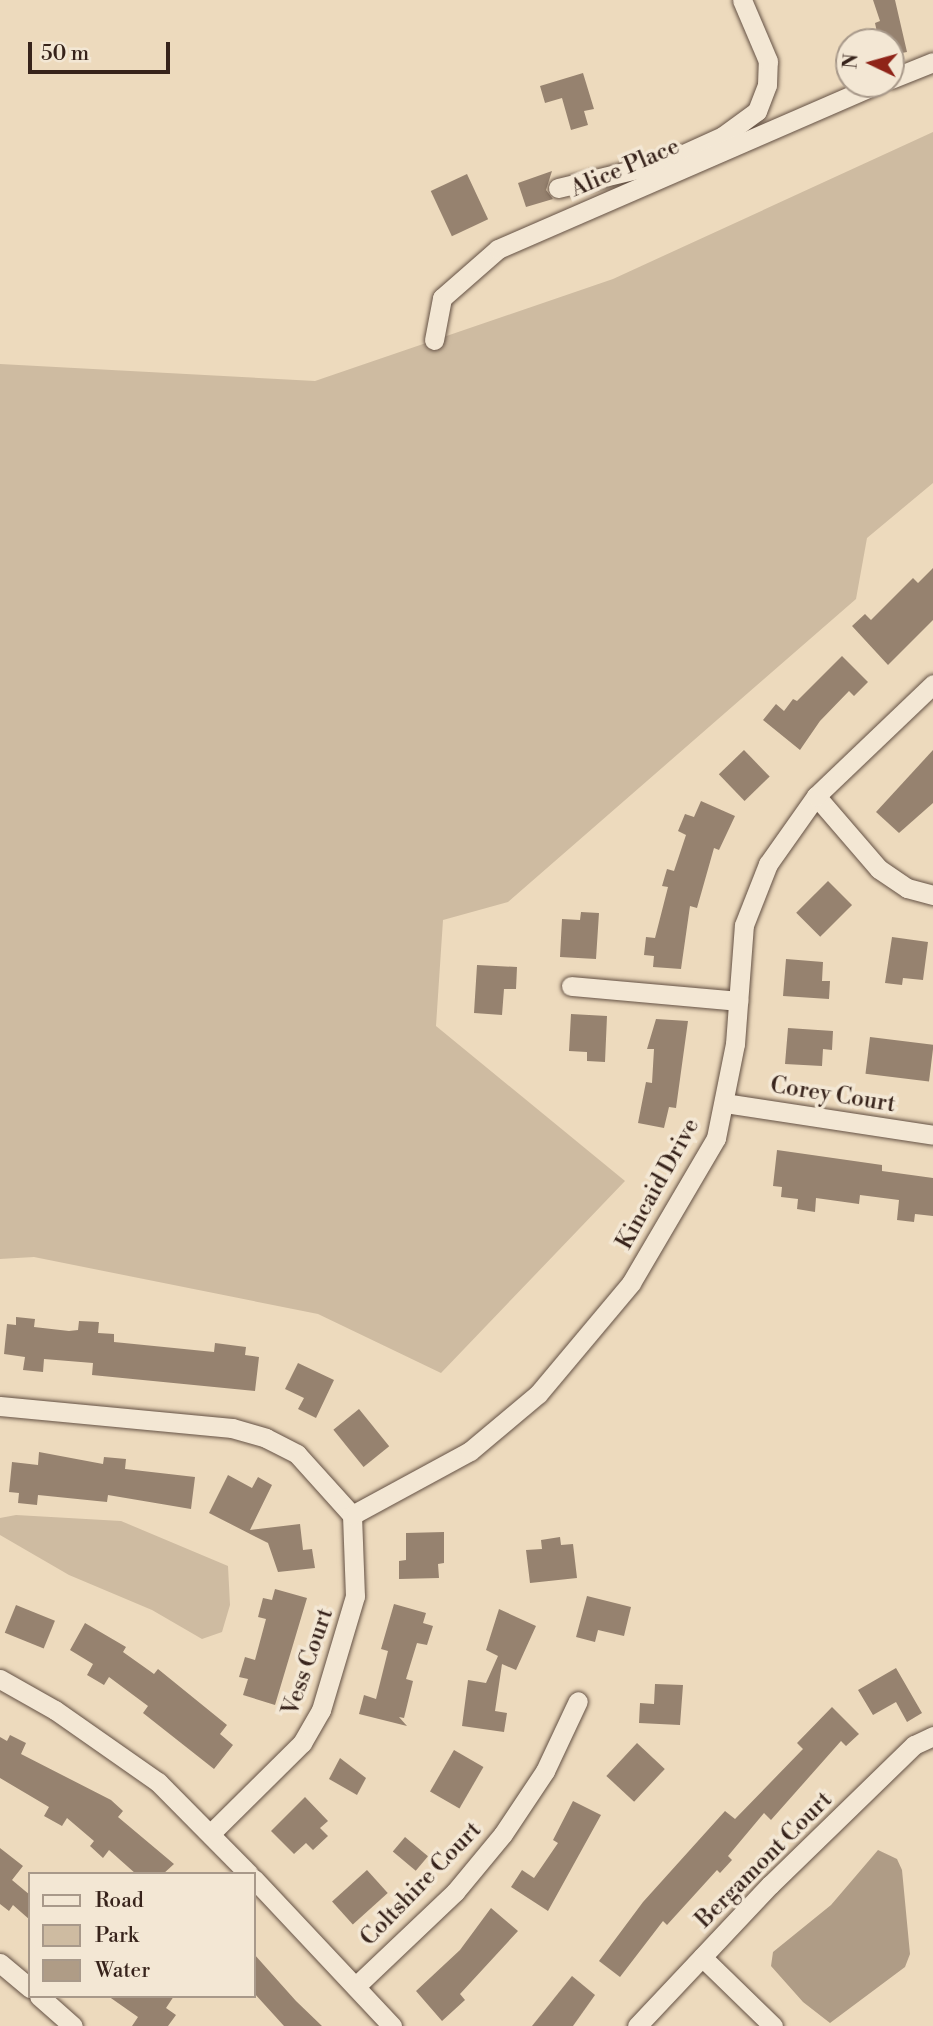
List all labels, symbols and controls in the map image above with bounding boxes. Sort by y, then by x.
scale bar [32,28,173,72]
north arrow [835,28,905,98]
text: 50 m [41,41,89,67]
text: N [838,53,864,70]
street label: Alice Place [566,133,684,203]
street label: Corey Court [768,1071,898,1119]
street label: Kincaid Drive [611,1114,705,1254]
street label: Vess Court [277,1605,339,1719]
street label: Bergamont Court [690,1786,838,1934]
street label: Coltshire Court [355,1816,487,1952]
legend [28,1872,256,1998]
text: Road [95,1888,144,1914]
text: Park [95,1923,139,1949]
text: Water [95,1958,150,1984]

